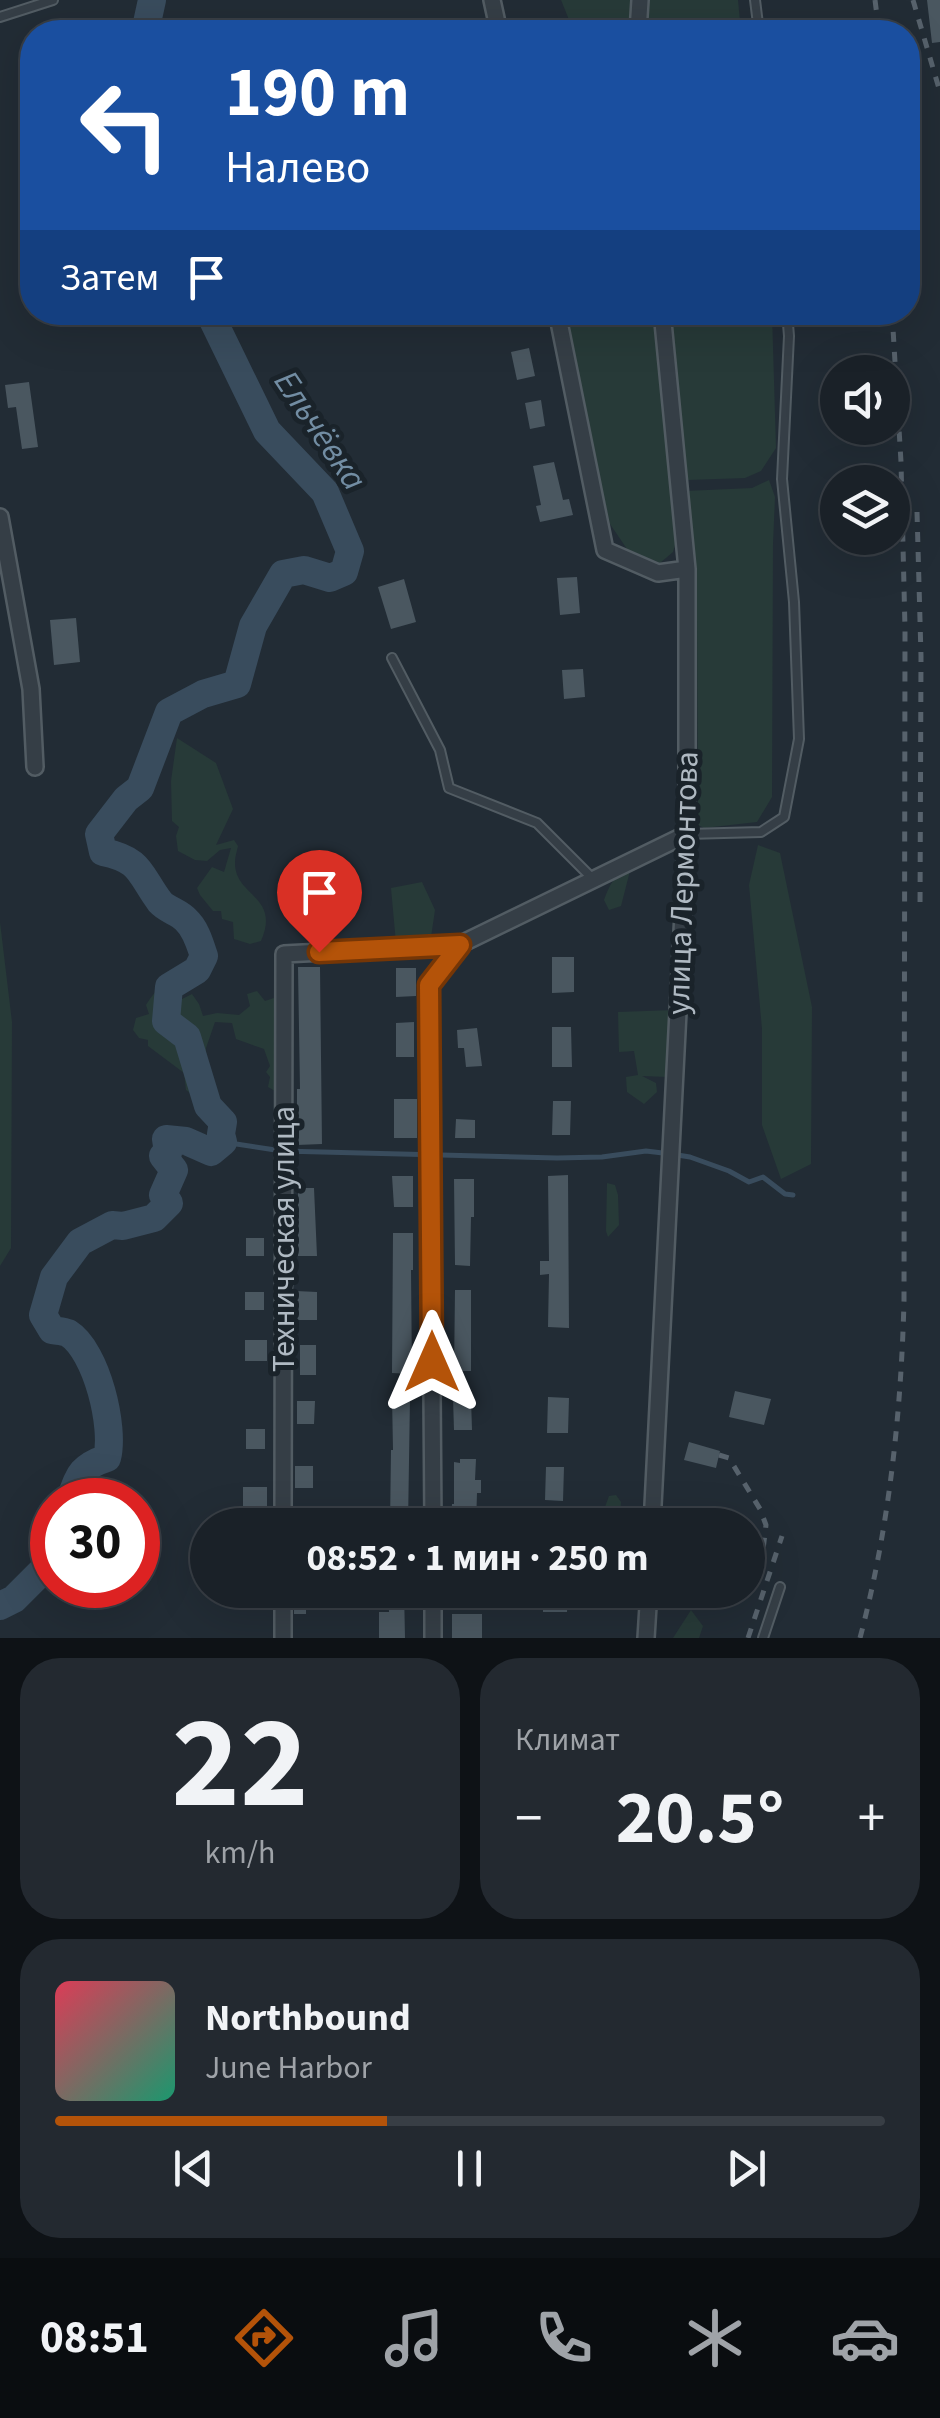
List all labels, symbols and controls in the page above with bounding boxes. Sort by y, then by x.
text: 190 m [225,43,410,143]
icon: left [60,60,190,190]
text: Налево [225,136,371,200]
icon: arrive [179,250,234,305]
text: Затем [60,251,159,305]
map controls [820,355,910,555]
button: sound [820,355,910,445]
water label: Ельчёвка [262,360,379,501]
button: layers [820,465,910,555]
street label: улица Лермонтова [655,750,711,1016]
pin [277,850,362,953]
icon: arrive [292,865,347,920]
street label: Техническая улица [261,1106,307,1372]
position arrow [380,1310,484,1414]
speed limit sign: 30 [30,1478,160,1608]
text: 08:52 · 1 мин · 250 m [306,1531,649,1585]
text: 22 [171,1672,309,1857]
text: Климат [515,1717,620,1763]
text: 20.5° [616,1765,784,1872]
text: − [515,1780,542,1858]
text: + [858,1780,885,1858]
text: km/h [205,1830,275,1876]
text: Northbound [205,1991,411,2045]
text: June Harbor [205,2045,372,2091]
icon: previous [166,2141,221,2196]
icon: pause [442,2141,497,2196]
icon: next [719,2141,774,2196]
icon: directions [229,2303,299,2373]
icon: music [379,2303,449,2373]
icon: phone [529,2303,599,2373]
icon: climate [680,2303,750,2373]
icon: car [830,2303,900,2373]
text: 08:51 [40,2306,149,2370]

